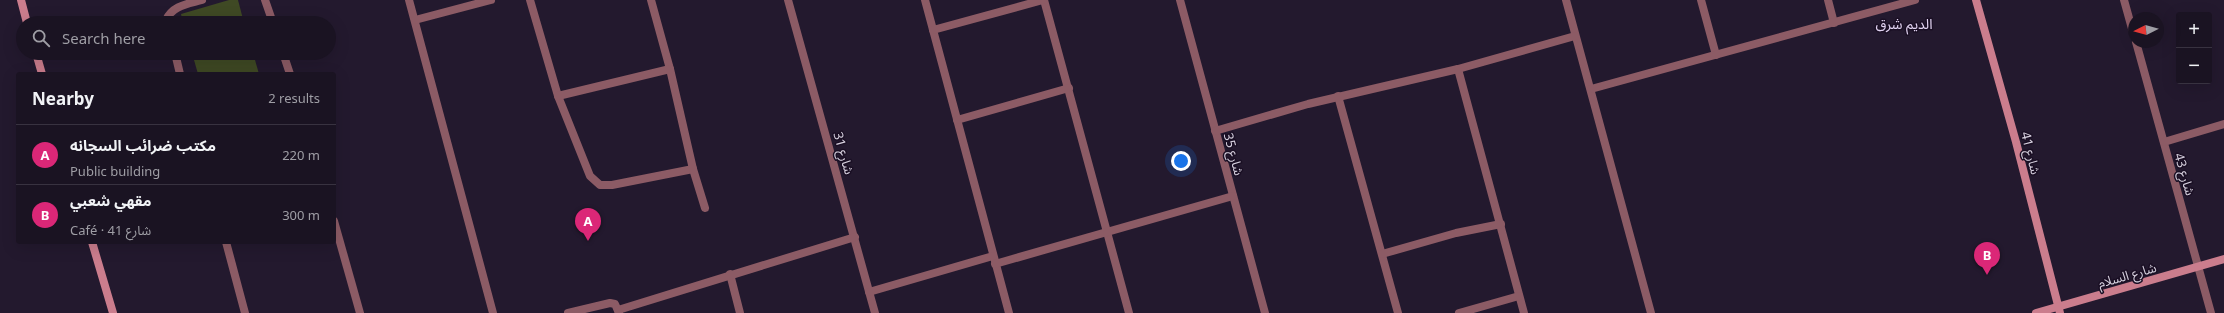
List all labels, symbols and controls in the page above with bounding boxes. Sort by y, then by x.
north arrow [2128,12,2164,48]
map controls [2176,12,2212,84]
button: + [2176,12,2212,48]
district label: الديم شرق [1875,14,1933,35]
search box [16,16,336,60]
icon: search [30,27,52,49]
text: Search here [62,28,145,48]
button: − [2176,48,2212,84]
text: Nearby [32,87,94,110]
text: 2 results [268,89,320,107]
street label: شارع 31 [827,130,859,177]
street label: شارع 41 [2015,130,2045,177]
street label: شارع 35 [1218,131,1248,178]
text: مكتب ضرائب السجانه [70,135,216,155]
text: A [41,146,50,164]
text: 220 m [282,146,320,164]
your location [1171,151,1191,171]
street label: شارع 43 [2168,151,2200,198]
text: Public building [70,162,160,180]
text: مقهي شعبي [70,190,151,210]
text: B [41,206,49,224]
text: 300 m [282,206,320,224]
pin: A [575,208,601,241]
text: Café · شارع 41 [70,221,151,239]
pin: B [1974,242,2000,275]
street label: شارع السلام [2096,258,2159,294]

